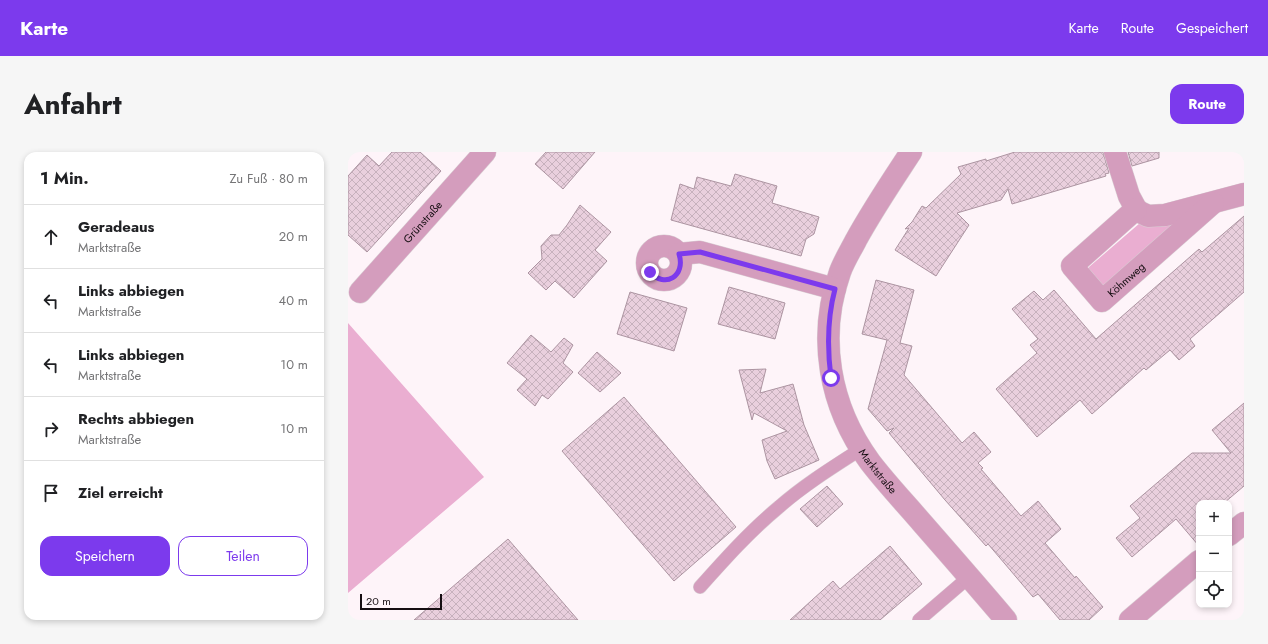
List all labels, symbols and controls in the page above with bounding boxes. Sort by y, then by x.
text: Karte [20,15,68,42]
text: Karte [1069,18,1099,38]
text: Route [1121,18,1154,38]
text: Gespeichert [1176,18,1248,38]
text: Anfahrt [24,84,122,125]
button: Route [1170,84,1244,124]
text: 1 Min. [40,166,89,190]
text: Zu Fuß · 80 m [230,169,308,188]
street label: Grünstraße [399,197,446,247]
text: Geradeaus [78,216,154,238]
icon: ahead [40,226,62,248]
text: 20 m [279,227,308,246]
text: Marktstraße [78,238,141,257]
street label: Köhmweg [1104,259,1148,301]
route end [641,263,659,281]
text: Links abbiegen [78,280,184,302]
icon: left [40,290,62,312]
text: 40 m [279,291,308,310]
text: Marktstraße [78,302,141,321]
text: Links abbiegen [78,344,184,366]
icon: left [40,354,62,376]
text: 10 m [280,355,308,374]
text: Marktstraße [78,366,141,385]
route start [822,369,840,387]
text: Rechts abbiegen [78,408,194,430]
icon: right [40,418,62,440]
text: 10 m [280,419,308,438]
text: Marktstraße [78,430,141,449]
street label: Marktstraße [855,445,901,497]
icon: arrive [40,482,62,504]
text: Ziel erreicht [78,482,163,504]
map controls [1196,500,1232,608]
button: + [1196,500,1232,536]
button: Speichern [40,536,170,576]
button: Teilen [178,536,308,576]
button: − [1196,536,1232,572]
button: locate [1196,572,1232,608]
scale bar [360,592,442,611]
text: 20 m [366,593,391,609]

